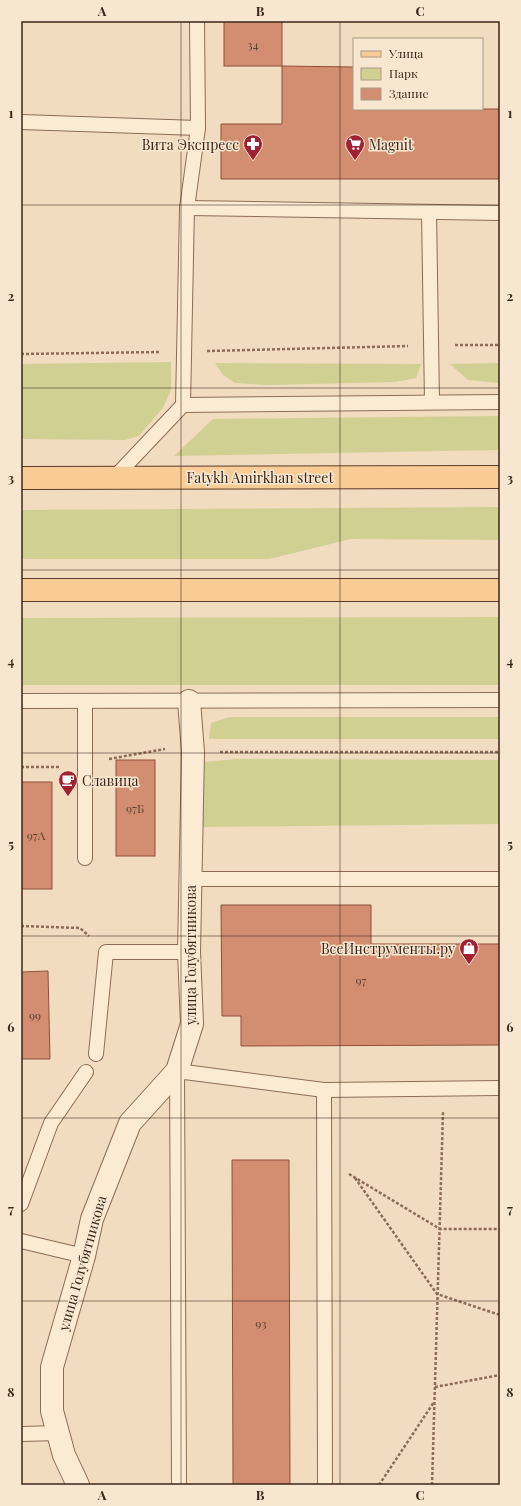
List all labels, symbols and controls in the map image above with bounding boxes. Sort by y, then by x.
text: A [97,2,107,19]
text: B [256,2,265,19]
text: C [415,2,425,19]
house number: 34 [247,36,259,52]
legend [353,38,483,110]
text: Улица [388,45,423,61]
text: Парк [389,65,418,81]
text: Здание [389,85,429,101]
text: 1 [9,104,14,121]
text: 1 [508,104,513,121]
pharmacy icon: Вита Экспресс [242,133,264,161]
supermarket icon: Magnit [344,133,366,161]
place label: Вита Экспресс [142,135,239,154]
place label: Magnit [369,135,414,154]
text: 2 [8,287,15,304]
text: 2 [507,287,514,304]
street label: Fatykh Amirkhan street [187,468,334,487]
text: 3 [8,469,14,486]
text: 3 [507,469,513,486]
text: 4 [8,652,15,669]
text: 4 [507,652,514,669]
cafe icon: Славица [57,769,79,797]
place label: Славица [82,771,139,790]
house number: 97Б [126,800,144,816]
house number: 97А [27,827,46,843]
text: 5 [8,835,14,852]
text: 5 [507,835,513,852]
street label: улица Голубятникова [181,885,200,1026]
shop icon: ВсеИнструменты.ру [458,937,480,965]
place label: ВсеИнструменты.ру [321,939,455,958]
house number: 97 [356,972,367,988]
house number: 99 [29,1007,41,1023]
text: 6 [7,1018,15,1035]
text: 6 [506,1018,514,1035]
street label: улица Голубятникова [53,1193,110,1334]
text: 7 [8,1200,14,1217]
text: 7 [507,1200,513,1217]
house number: 93 [255,1315,267,1331]
text: 8 [7,1383,15,1400]
text: 8 [506,1383,514,1400]
text: A [97,1486,107,1503]
text: B [256,1486,265,1503]
text: C [415,1486,425,1503]

